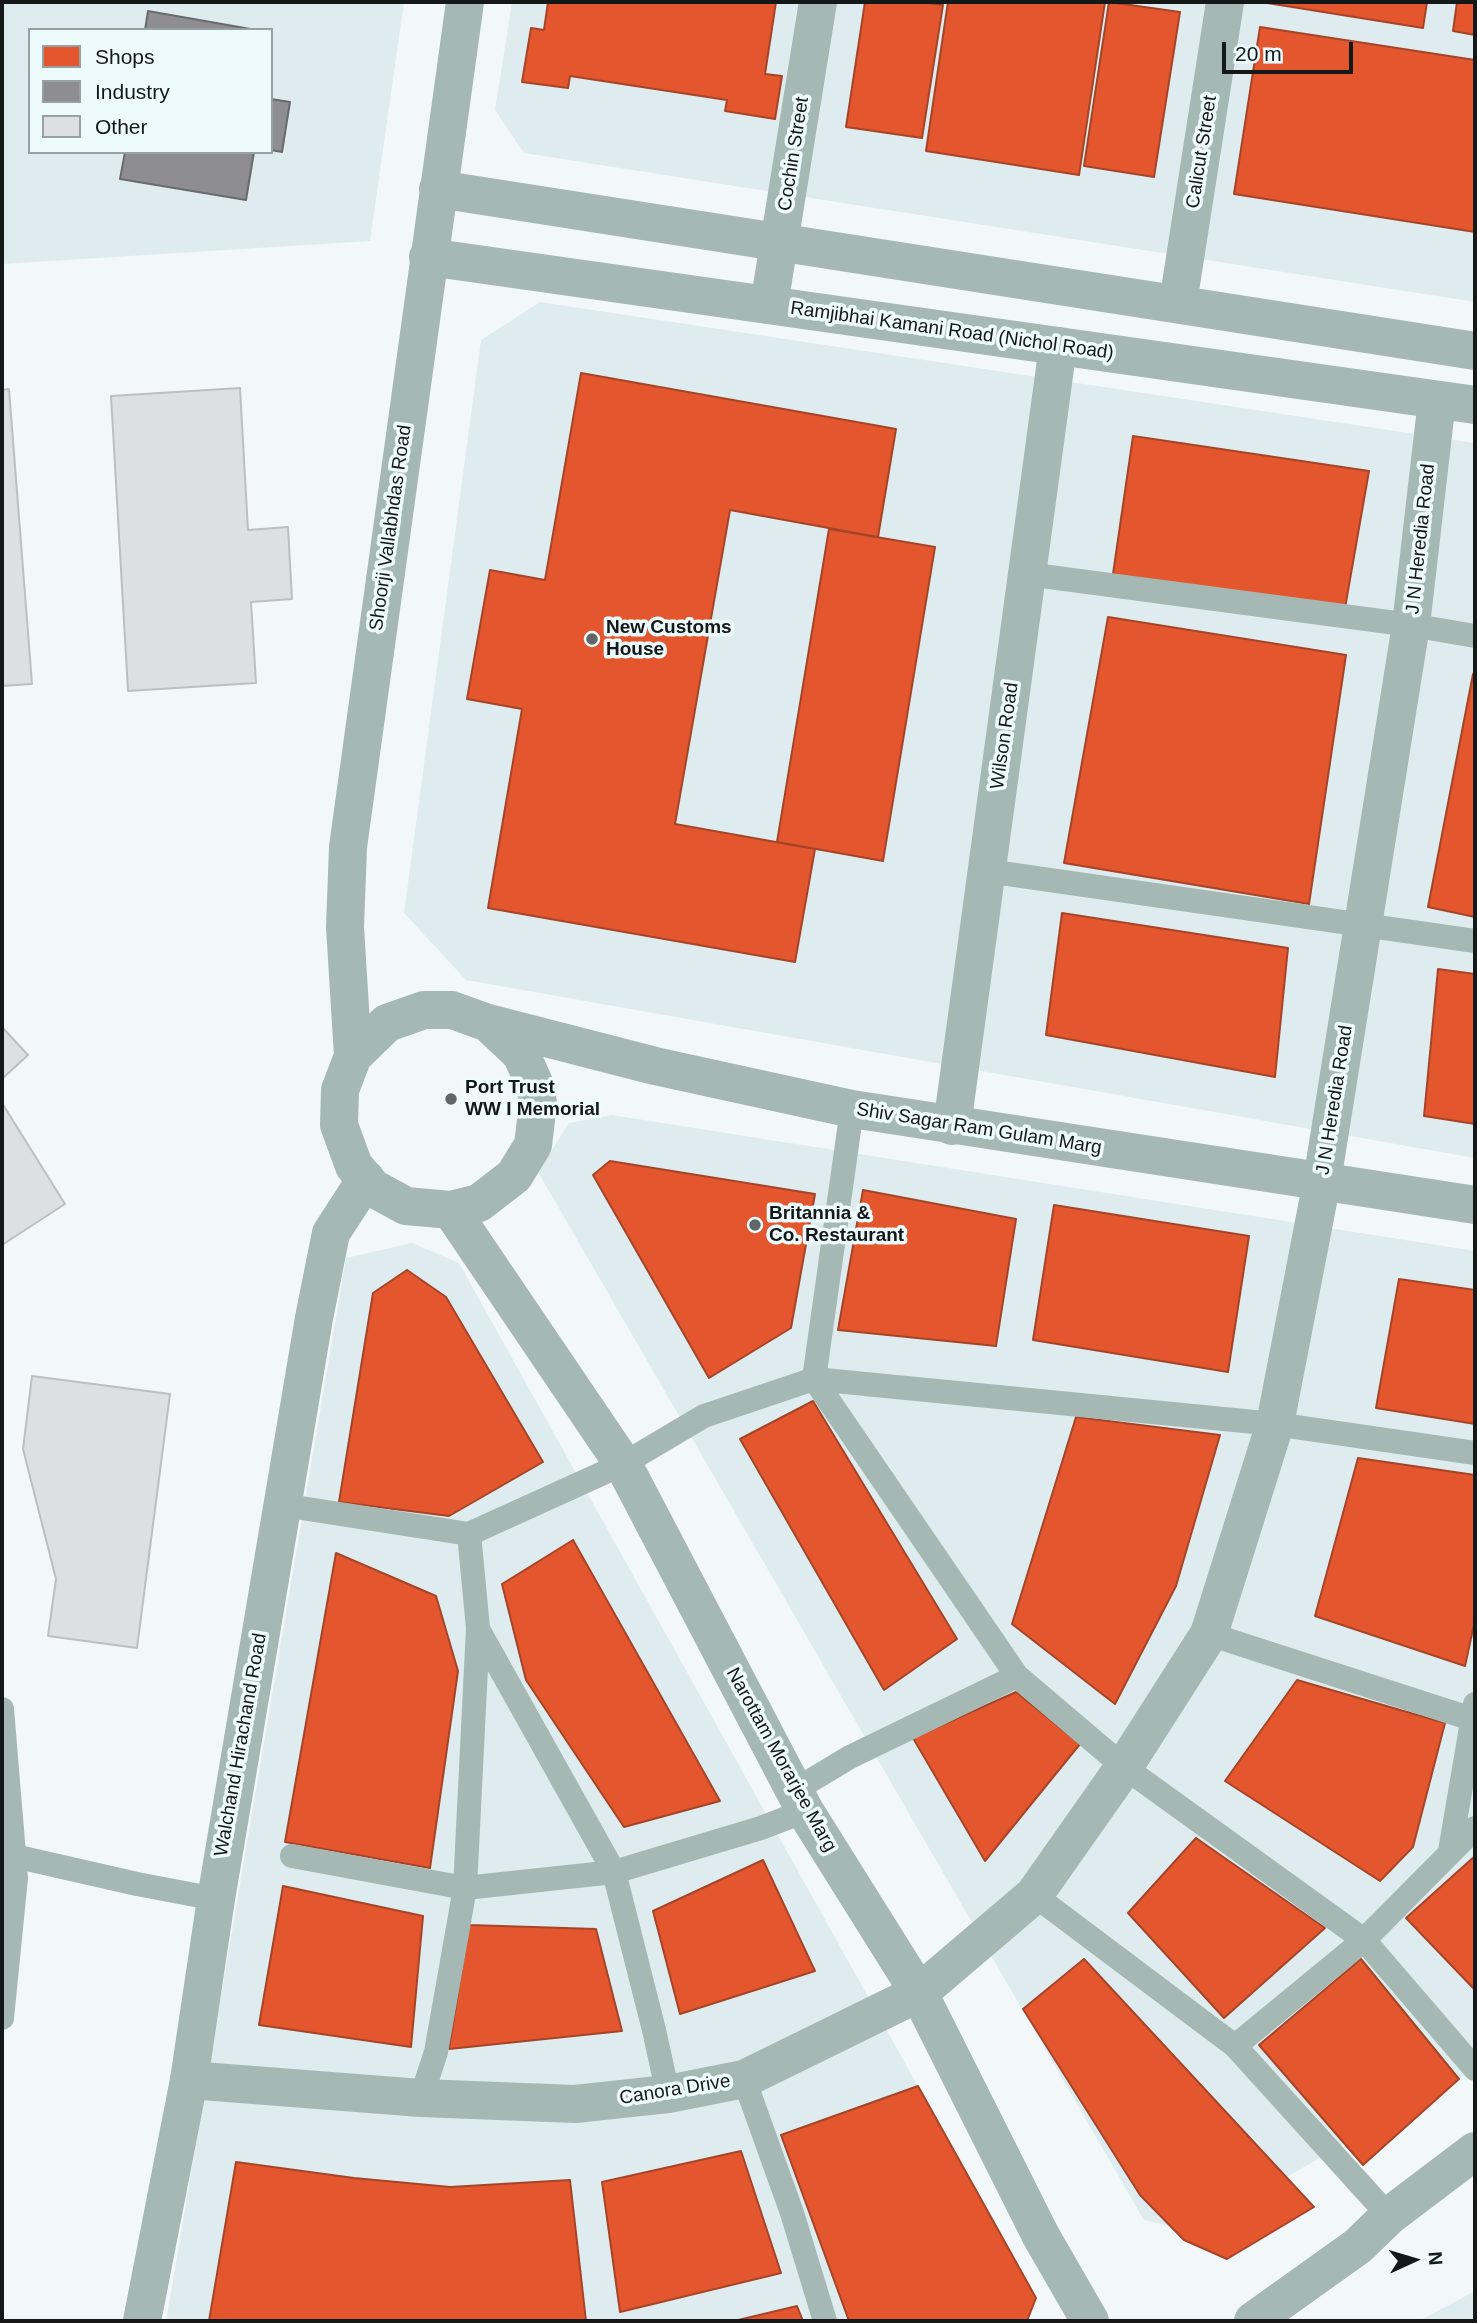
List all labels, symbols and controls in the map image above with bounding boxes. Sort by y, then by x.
legend [28,28,273,154]
scale bar [1225,28,1356,72]
text: 20 m [1235,42,1282,65]
text: Shops [95,45,155,68]
text: Industry [95,80,170,103]
street label: Calicut Street [1182,94,1222,210]
street label: Cochin Street [774,95,814,213]
text: Other [95,115,148,138]
street label: Ramjibhai Kamani Road (Nichol Road) [789,297,1115,365]
street label: Shoorji Vallabhdas Road [365,424,417,632]
street label: J N Heredia Road [1402,463,1440,615]
place label: New Customs House [606,617,732,661]
marker: New Customs House [584,631,600,647]
street label: Wilson Road [986,681,1024,791]
street label: J N Heredia Road [1312,1024,1358,1176]
place label: Port Trust WW I Memorial [465,1077,600,1121]
marker: Port Trust WW I Memorial [443,1091,459,1107]
street label: Shiv Sagar Ram Gulam Marg [855,1098,1103,1160]
place label: Britannia & Co. Restaurant [769,1203,904,1247]
marker: Britannia & Co. Restaurant [747,1217,763,1233]
street label: Walchand Hirachand Road [210,1632,272,1858]
street label: Narottam Morarjee Marg [721,1664,841,1856]
street label: Canora Drive [618,2070,732,2110]
north arrow [1379,2225,1449,2295]
text: N [1424,2251,1446,2266]

